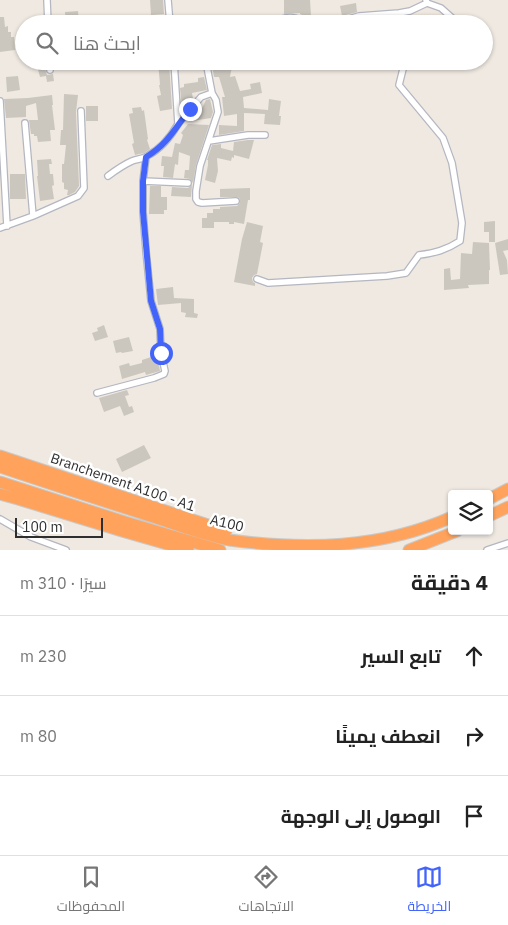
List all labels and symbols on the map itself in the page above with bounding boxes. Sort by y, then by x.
route end [179,98,202,121]
route start [150,342,173,365]
street label: Branchement A100 - A1 [48,449,198,515]
street label: A100 [208,510,246,536]
scale bar [15,515,102,538]

